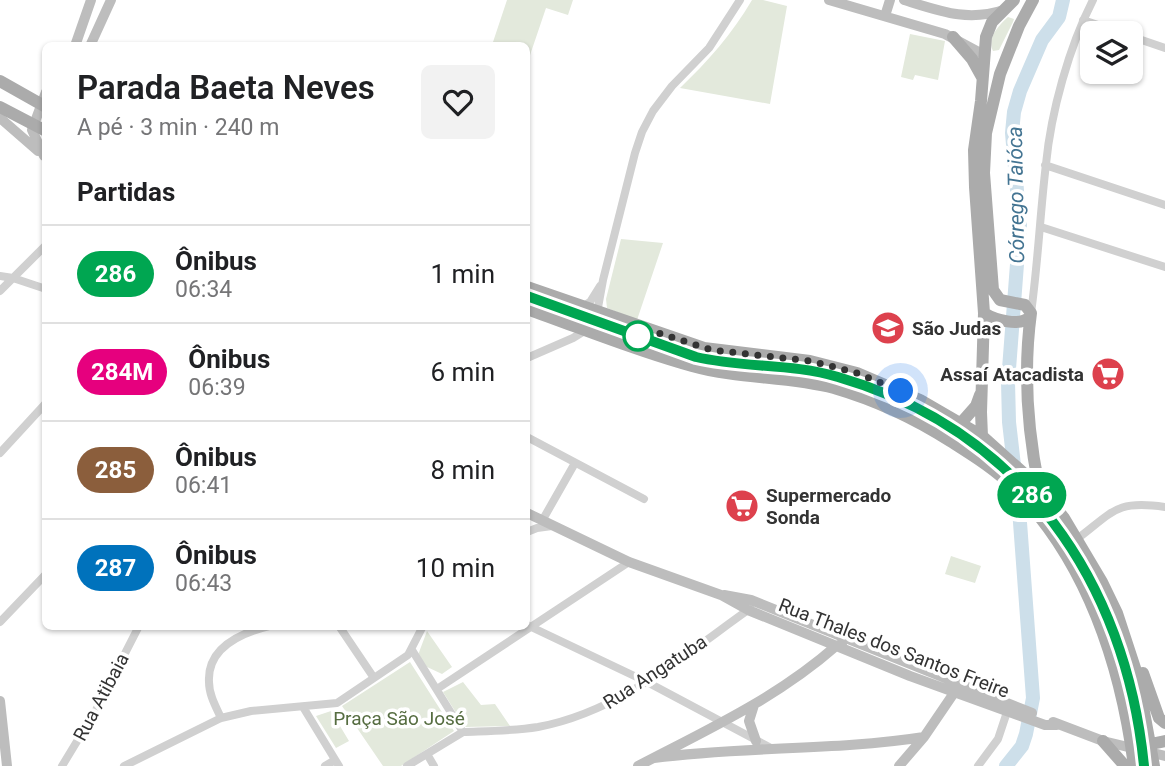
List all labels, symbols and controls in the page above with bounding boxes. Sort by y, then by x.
map controls [1080,21,1143,84]
button: layers [1080,21,1143,84]
button: heart [421,65,495,139]
text: Parada Baeta Neves [77,68,375,107]
text: A pé · 3 min · 240 m [77,114,279,141]
water label: Córrego Taióca [1003,126,1029,264]
text: Partidas [77,177,175,207]
text: Ônibus [175,246,257,276]
text: 1 min [430,259,495,289]
text: 286 [95,260,136,288]
text: 06:34 [175,276,232,303]
school or university icon: São Judas [869,309,907,347]
place label: São Judas [912,317,1001,340]
unlabelled marker [623,321,653,351]
text: Ônibus [188,344,270,374]
supermarket icon: Assaí Atacadista [1089,355,1127,393]
text: 6 min [430,357,495,387]
text: 284M [91,358,153,386]
place label: Assaí Atacadista [940,363,1084,386]
your location [883,373,918,408]
text: 06:39 [188,374,246,401]
text: Ônibus [175,442,257,472]
text: 8 min [430,455,495,485]
text: 285 [95,456,136,484]
text: 06:41 [175,472,232,499]
line badge: 286 [992,472,1072,518]
text: 286 [1011,481,1053,509]
place label: Supermercado Sonda [766,484,892,529]
supermarket icon: Supermercado Sonda [723,487,761,525]
text: Ônibus [175,540,257,570]
text: 10 min [416,553,495,583]
text: 287 [95,554,136,582]
text: 06:43 [175,570,232,597]
street label: Rua Thales dos Santos Freire [775,593,1013,703]
street label: Rua Angatuba [599,630,711,714]
street label: Rua Atibaia [68,649,134,745]
park label: Praça São José [333,707,465,730]

